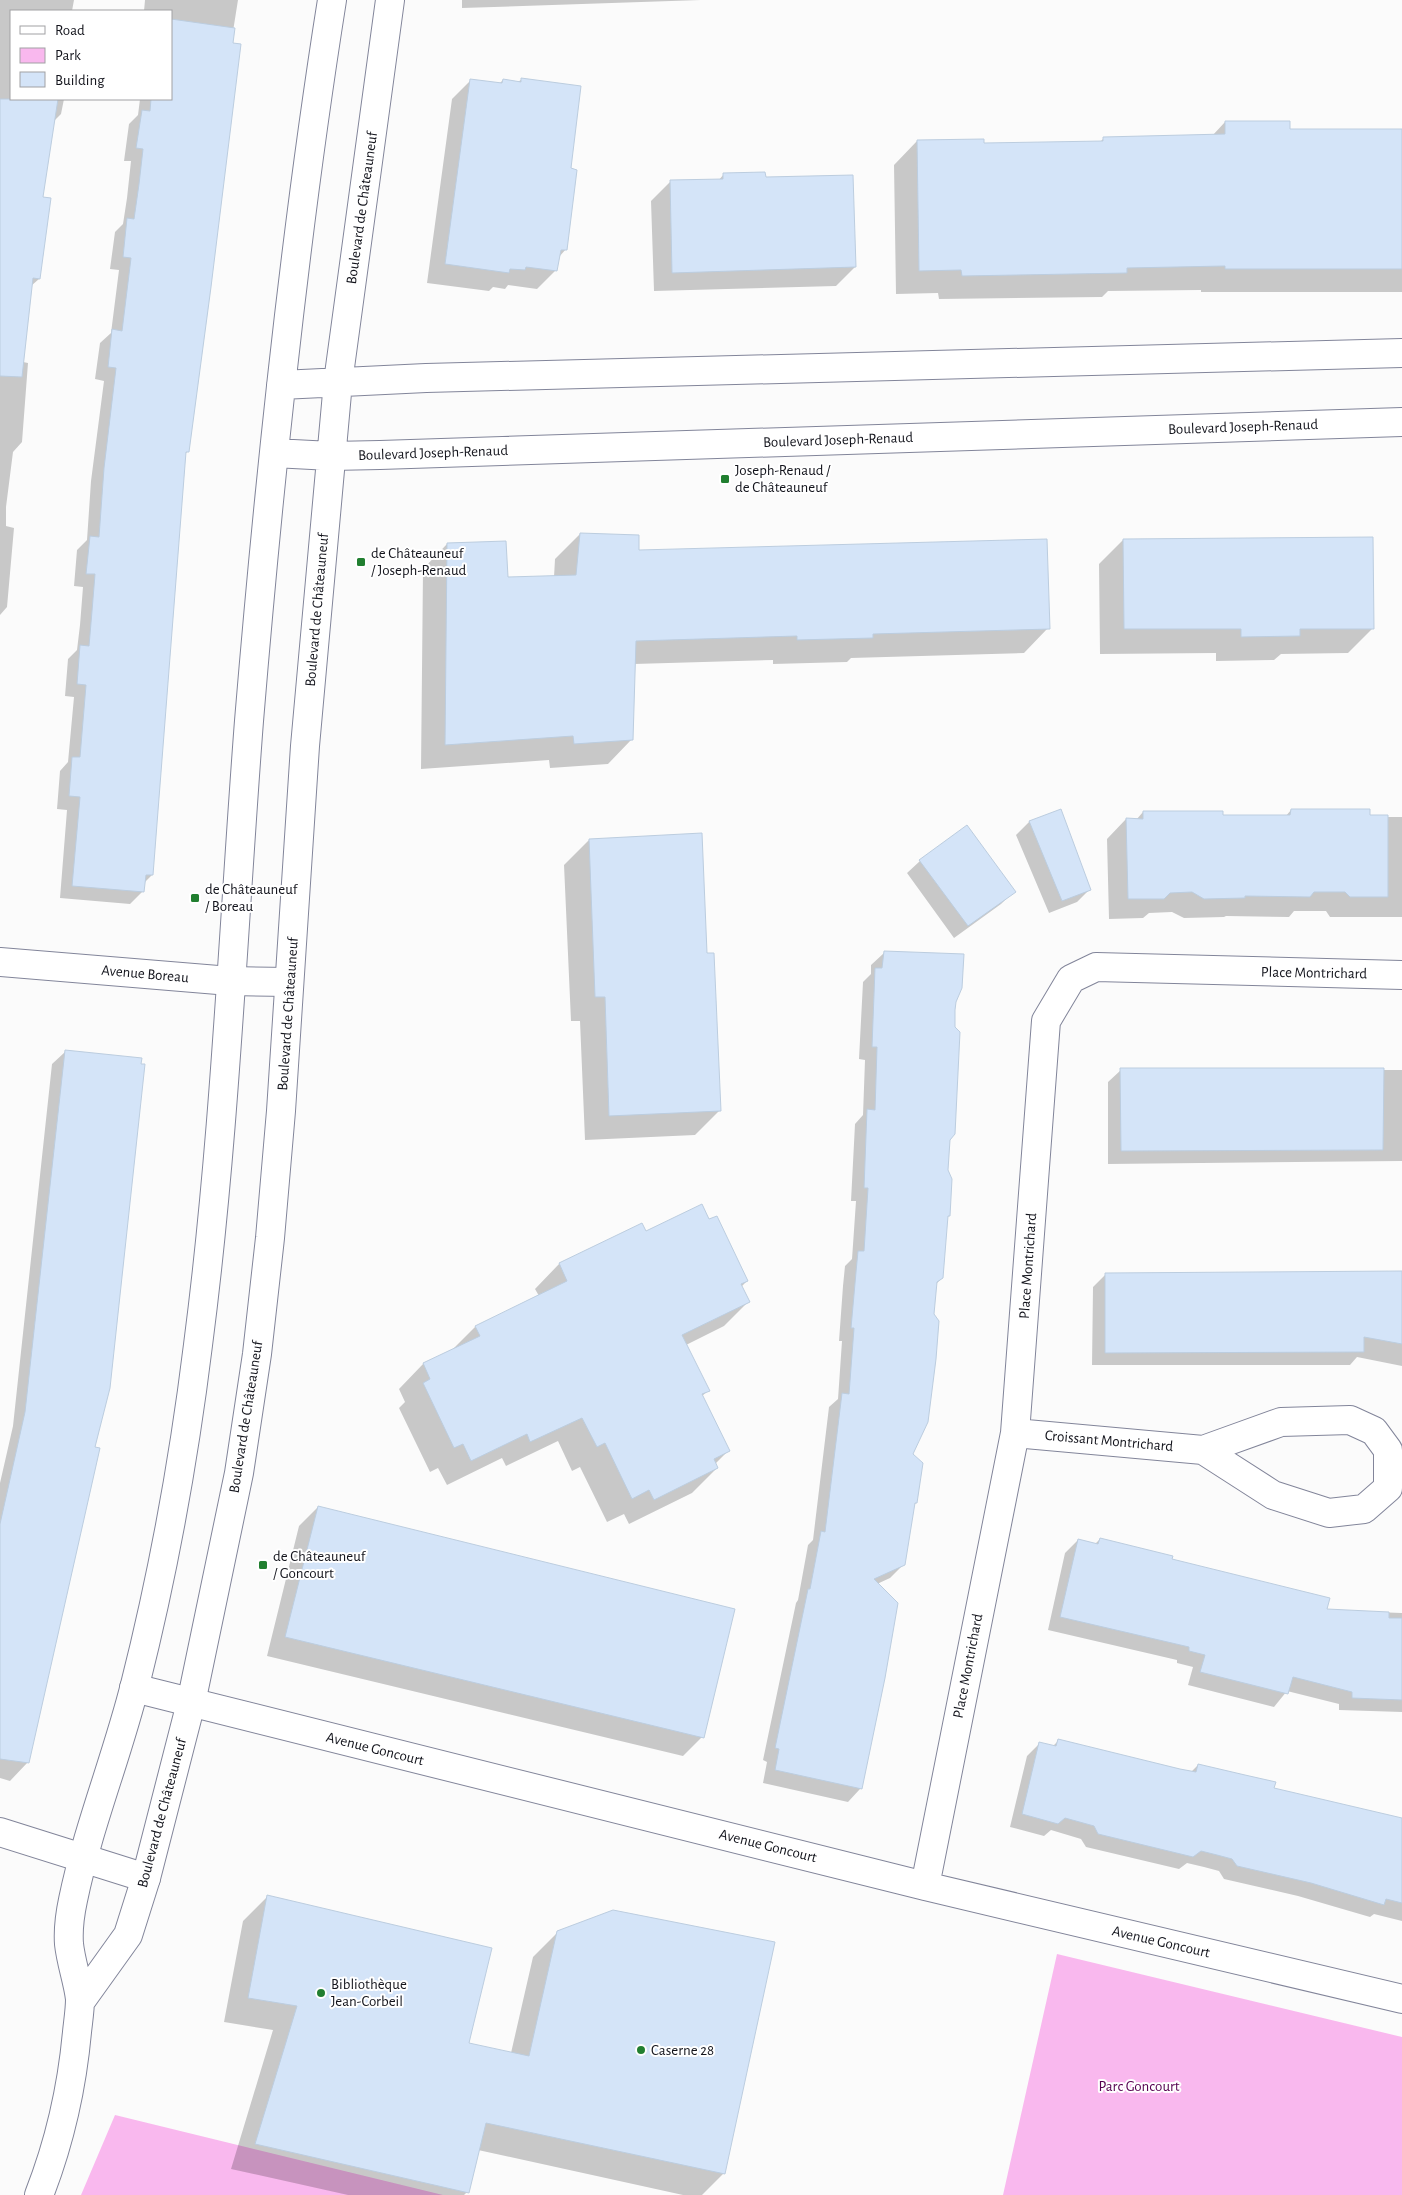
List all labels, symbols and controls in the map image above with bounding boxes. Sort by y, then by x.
legend [10,10,172,100]
text: Road [55,23,85,38]
text: Park [55,48,81,63]
text: Building [55,73,105,88]
street label: Boulevard de Châteauneuf [344,129,380,285]
street label: Boulevard Joseph-Renaud [1168,417,1318,437]
street label: Boulevard Joseph-Renaud [763,430,913,450]
street label: Boulevard Joseph-Renaud [358,443,508,463]
place label: Joseph-Renaud / de Châteauneuf [735,463,831,495]
marker: Joseph-Renaud / de Châteauneuf [719,473,731,485]
street label: Boulevard de Châteauneuf [303,531,331,687]
place label: de Châteauneuf / Joseph-Renaud [371,546,467,578]
marker: de Châteauneuf / Joseph-Renaud [355,556,367,568]
place label: de Châteauneuf / Boreau [205,882,299,914]
marker: de Châteauneuf / Boreau [189,892,201,904]
street label: Boulevard de Châteauneuf [275,935,301,1091]
street label: Avenue Boreau [101,963,190,985]
street label: Place Montrichard [1261,965,1367,981]
street label: Place Montrichard [1017,1212,1039,1320]
street label: Boulevard de Châteauneuf [227,1338,266,1494]
street label: Croissant Montrichard [1044,1428,1174,1454]
place label: de Châteauneuf / Goncourt [273,1549,367,1581]
marker: de Châteauneuf / Goncourt [257,1559,269,1571]
street label: Place Montrichard [950,1612,986,1720]
street label: Avenue Goncourt [325,1730,426,1768]
street label: Boulevard de Châteauneuf [135,1735,190,1889]
street label: Avenue Goncourt [718,1827,819,1865]
street label: Avenue Goncourt [1111,1923,1212,1961]
place label: Bibliothèque Jean-Corbeil [331,1977,407,2009]
marker: Bibliothèque Jean-Corbeil [315,1987,327,1999]
place label: Caserne 28 [651,2043,714,2058]
marker: Caserne 28 [635,2044,647,2056]
park label: Parc Goncourt [1098,2079,1180,2094]

